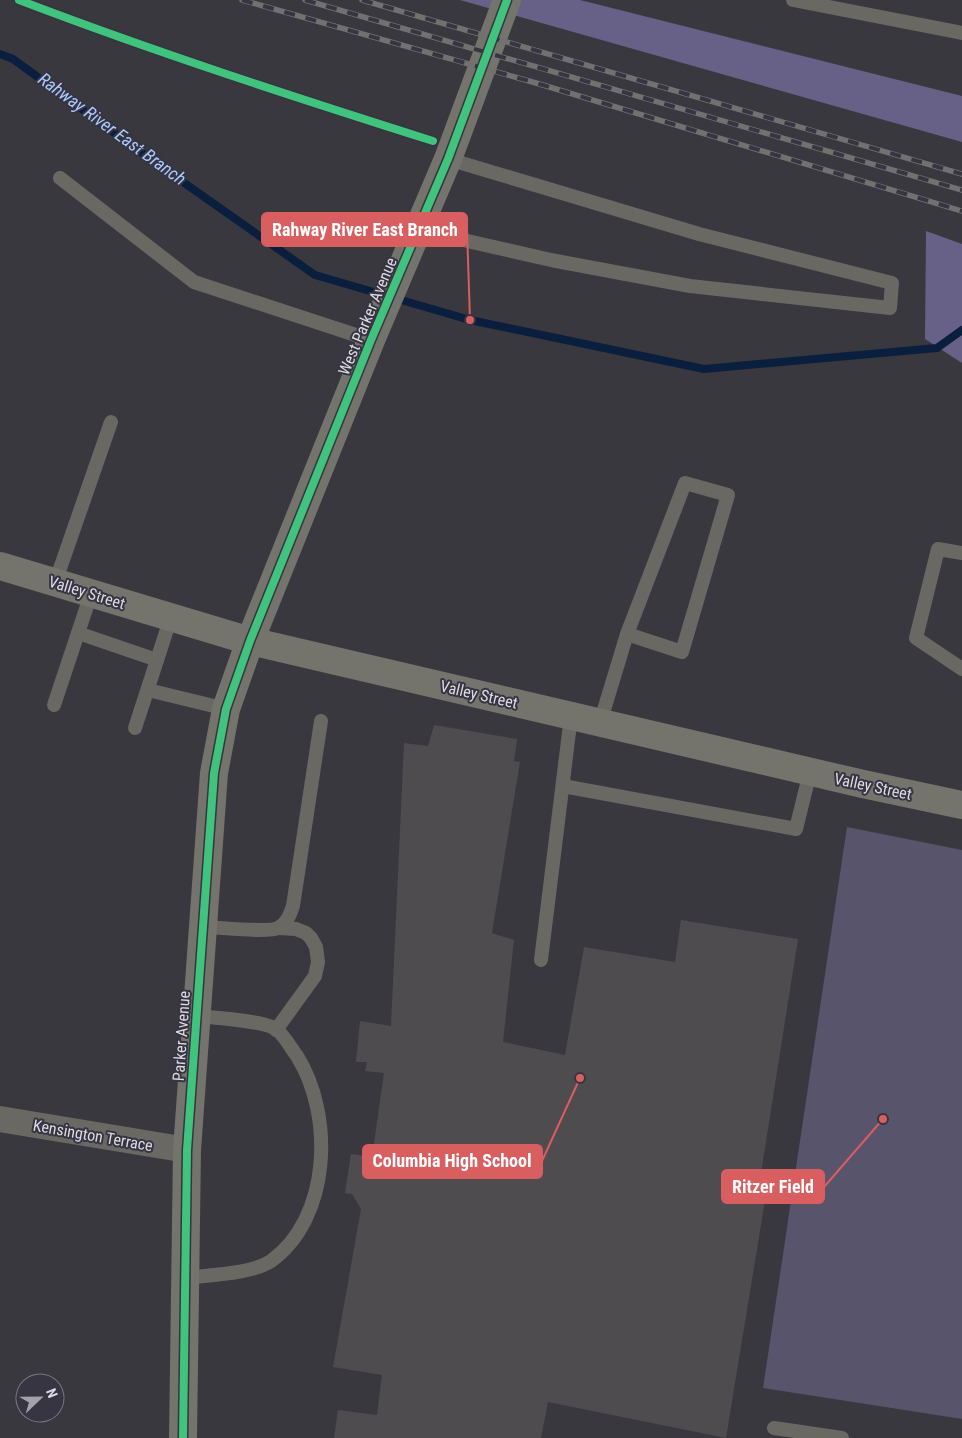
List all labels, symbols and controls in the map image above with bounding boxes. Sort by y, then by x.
water label: Rahway River East Branch [34,68,190,189]
callout: Rahway River East Branch [262,213,467,246]
text: Rahway River East Branch [272,219,458,240]
street label: West Parker Avenue [334,255,401,378]
street label: Valley Street [46,572,128,613]
street label: Valley Street [438,676,520,713]
street label: Valley Street [832,769,914,804]
street label: Parker Avenue [169,990,194,1082]
street label: Kensington Terrace [32,1116,154,1155]
callout: Columbia High School [363,1145,542,1178]
text: Columbia High School [373,1150,531,1171]
callout: Ritzer Field [722,1170,824,1203]
text: Ritzer Field [732,1176,814,1197]
north arrow [15,1373,65,1423]
text: N [43,1386,61,1400]

